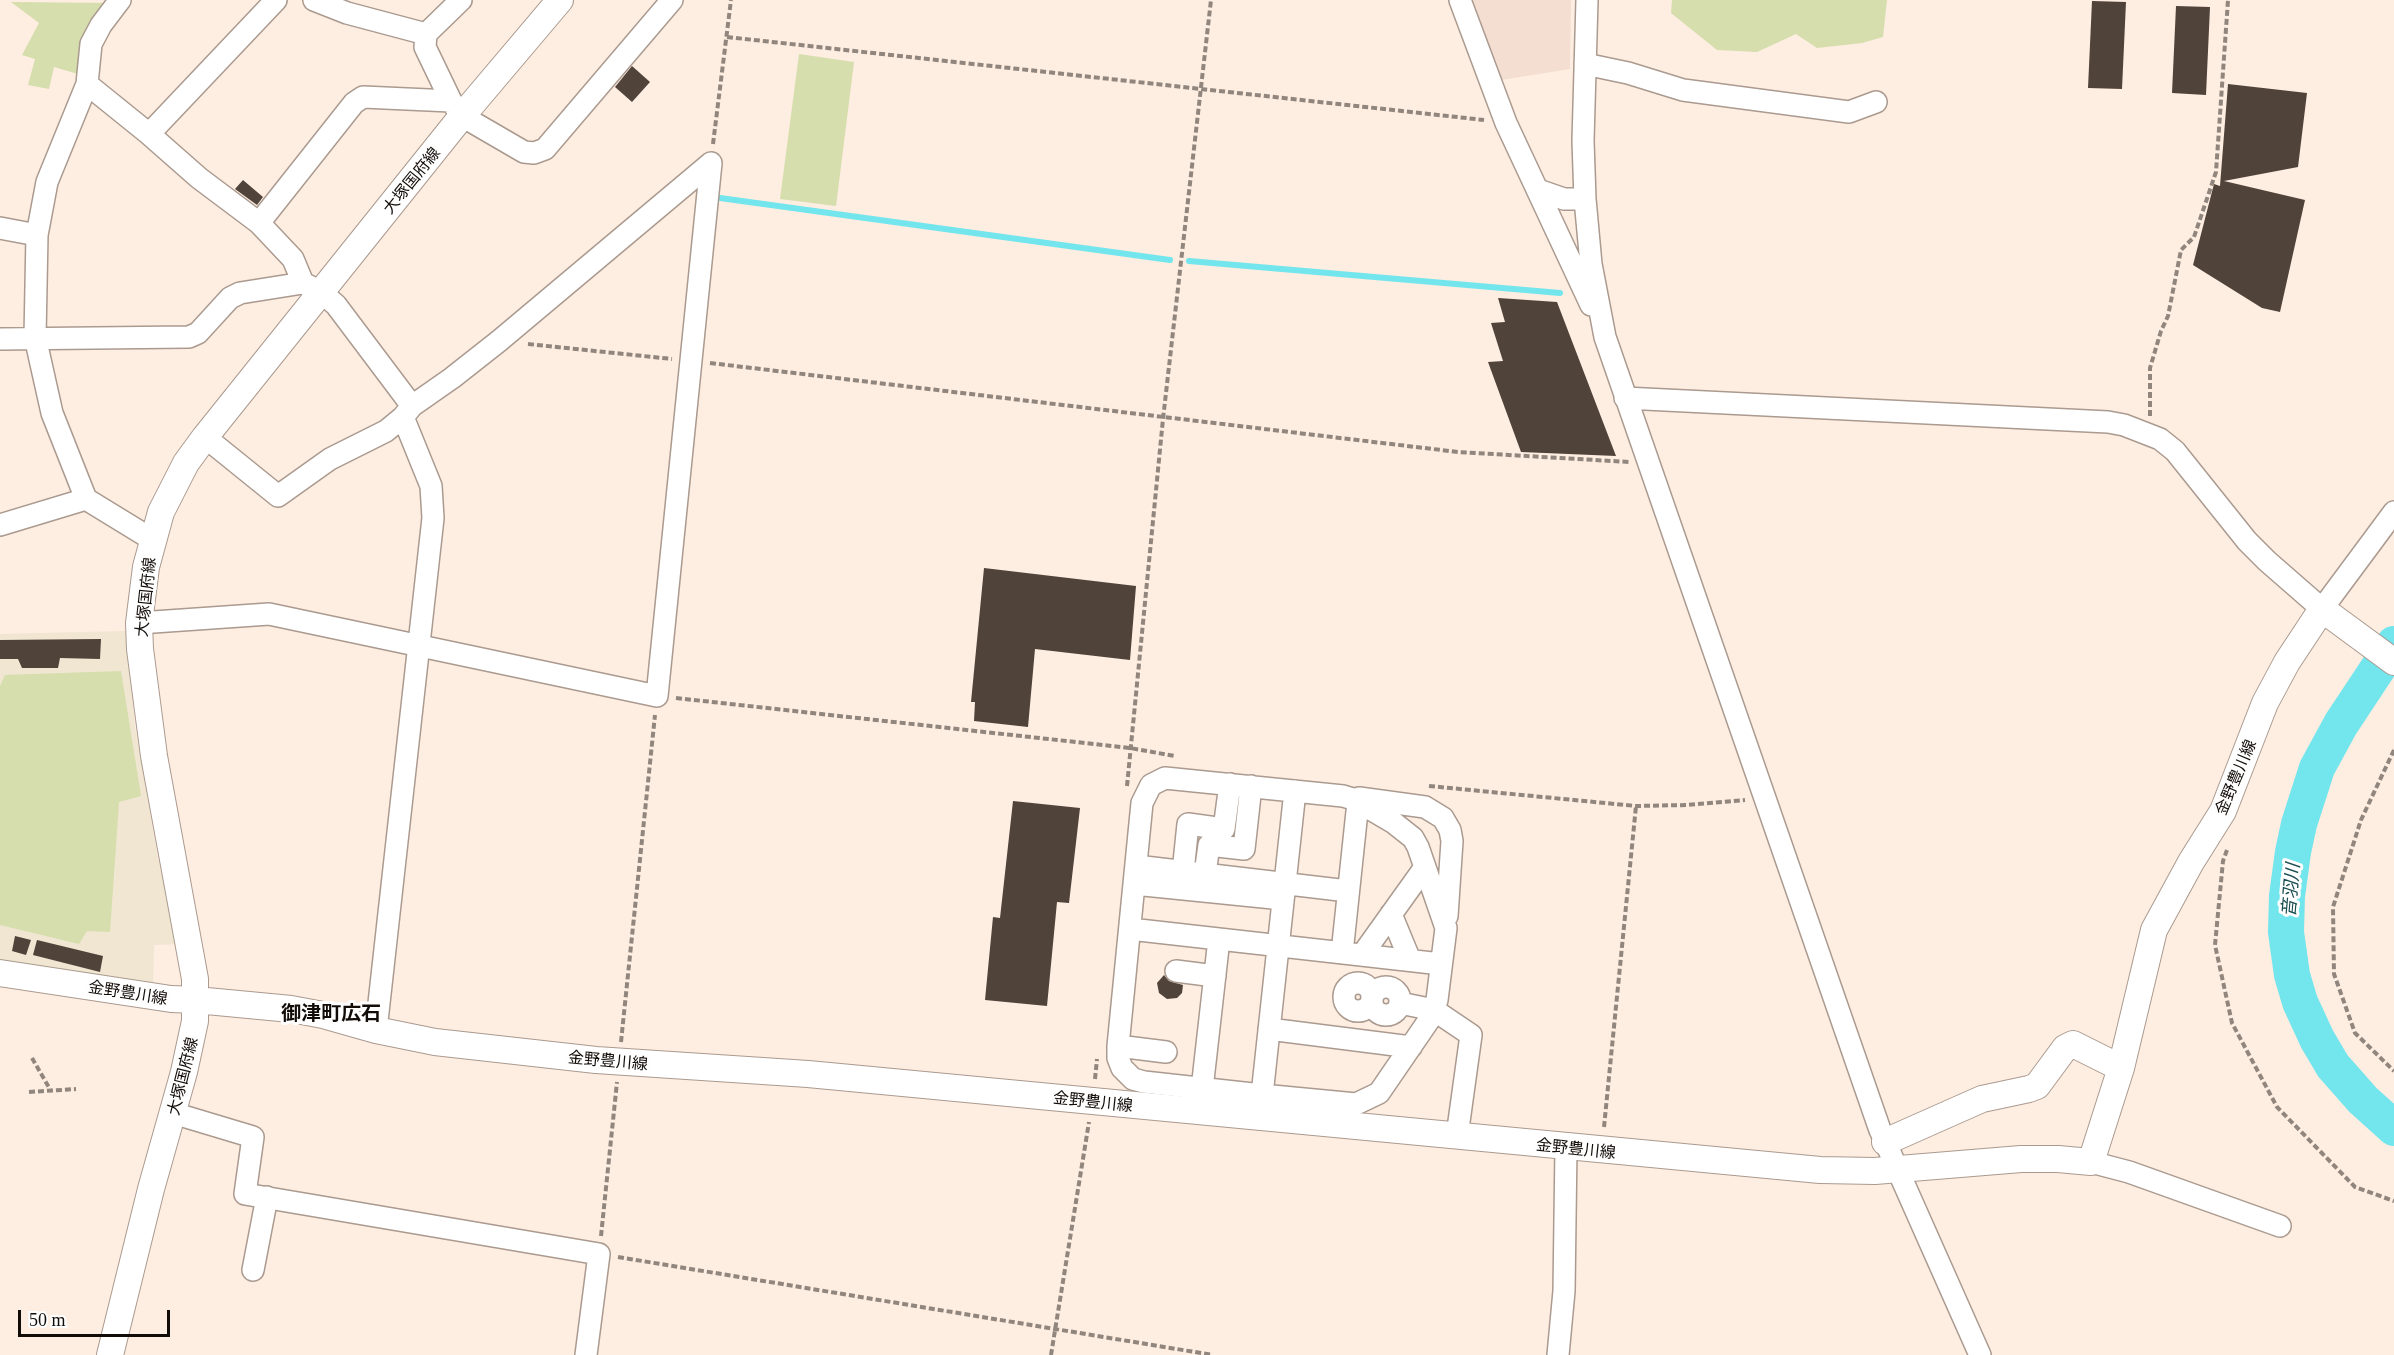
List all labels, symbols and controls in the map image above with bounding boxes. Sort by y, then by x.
street label: 大塚国府線 [378,143,444,217]
street label: 大塚国府線 [131,556,159,638]
street label: 金野豊川線 [2211,736,2259,818]
water label: 音羽川 [2277,862,2303,918]
street label: 金野豊川線 [87,976,169,1008]
district label: 御津町広石 [281,1000,381,1024]
street label: 大塚国府線 [163,1035,201,1117]
street label: 金野豊川線 [567,1047,649,1073]
street label: 金野豊川線 [1052,1087,1134,1115]
street label: 金野豊川線 [1535,1134,1617,1162]
scale bar [21,1298,172,1336]
text: 50 m [29,1310,66,1330]

